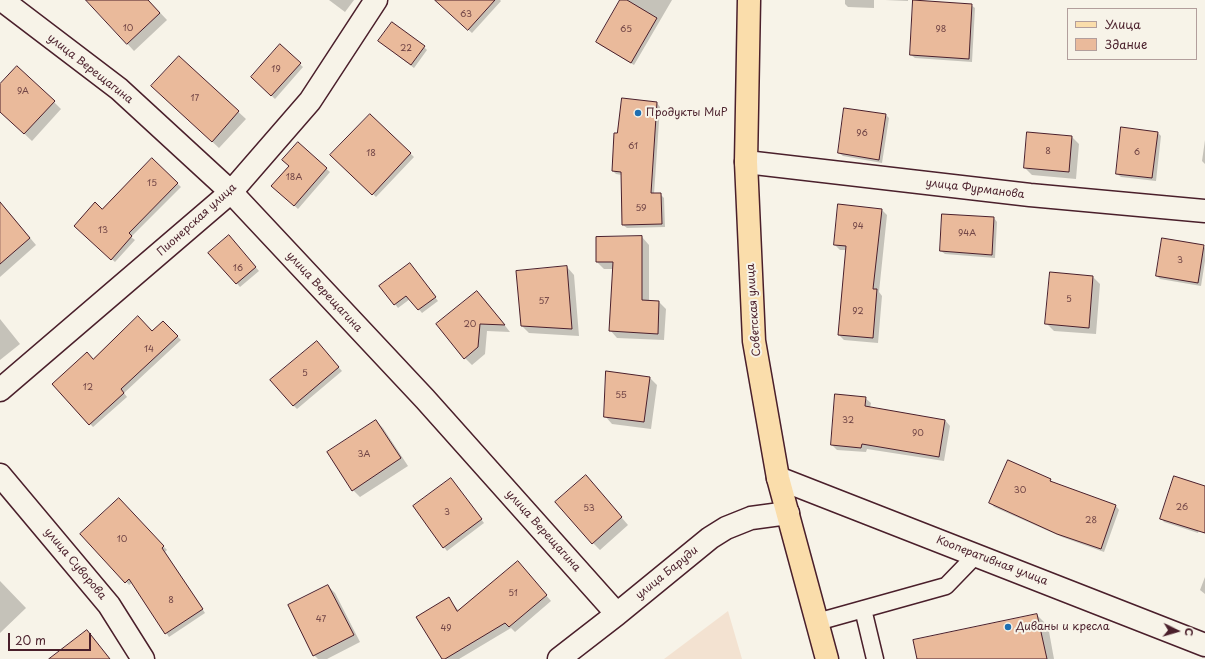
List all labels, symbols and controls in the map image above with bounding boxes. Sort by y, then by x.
legend [1067,8,1197,60]
house number: 63 [460,10,472,20]
text: Улица [1105,15,1141,33]
house number: 10 [123,24,133,34]
house number: 65 [620,25,632,35]
house number: 98 [936,25,946,35]
street label: улица Верещагина [45,31,135,107]
text: Здание [1105,35,1147,53]
house number: 22 [400,44,412,54]
house number: 19 [271,65,281,75]
house number: 9А [17,87,29,97]
house number: 17 [191,94,199,104]
place label: Продукты МиР [646,106,728,120]
marker: Продукты МиР [633,108,643,118]
house number: 96 [856,129,868,139]
house number: 61 [628,142,638,152]
house number: 8 [1045,147,1051,157]
house number: 6 [1134,148,1140,158]
house number: 18 [366,149,376,159]
house number: 18А [286,173,302,183]
street label: улица Фурманова [925,176,1025,202]
house number: 15 [147,179,157,189]
street label: Пионерская улица [155,181,239,259]
house number: 59 [635,204,647,214]
house number: 94 [852,222,864,232]
house number: 13 [98,226,108,236]
house number: 94А [958,229,976,239]
street label: улица Верещагина [283,249,365,335]
house number: 3 [1177,256,1183,266]
street label: Советская улица [744,263,764,357]
house number: 16 [233,264,243,274]
house number: 5 [1066,295,1072,305]
house number: 57 [539,297,549,307]
house number: 92 [852,307,864,317]
house number: 20 [464,320,476,330]
house number: 14 [144,345,154,355]
house number: 5 [302,369,308,379]
house number: 12 [83,383,93,393]
house number: 55 [615,391,627,401]
house number: 32 [842,416,854,426]
house number: 90 [912,429,924,439]
house number: 3А [358,450,370,460]
house number: 30 [1014,486,1026,496]
street label: улица Верещагина [503,488,583,574]
house number: 26 [1176,503,1188,513]
house number: 53 [583,504,595,514]
house number: 3 [444,508,450,518]
house number: 28 [1085,516,1097,526]
street label: улица Суворова [41,526,109,602]
street label: Кооперативная улица [934,534,1050,588]
house number: 10 [117,535,127,545]
street label: улица Баруди [633,544,701,602]
house number: 51 [508,589,518,599]
house number: 8 [168,596,174,606]
north arrow [1157,611,1197,651]
house number: 47 [316,615,326,625]
place label: Диваны и кресла [1016,620,1110,634]
marker: Диваны и кресла [1003,622,1013,632]
house number: 49 [440,624,452,634]
scale bar [10,625,93,651]
text: С [1181,627,1198,637]
text: 20 m [15,631,46,649]

